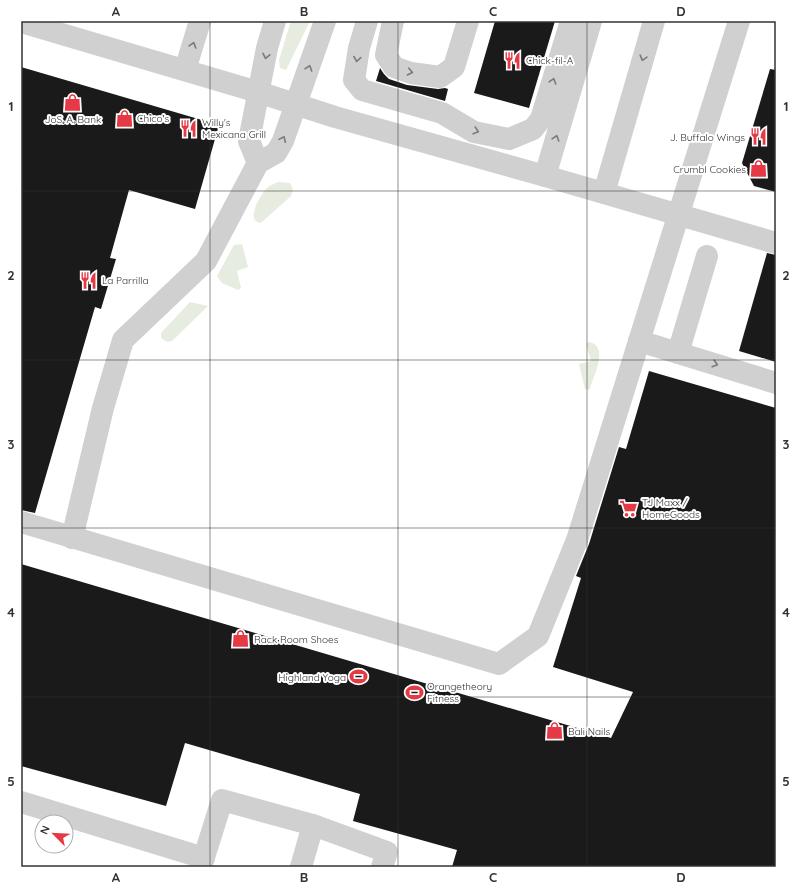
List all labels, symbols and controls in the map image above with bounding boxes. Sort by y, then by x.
text: A [112,3,121,19]
text: B [300,3,308,19]
text: C [489,3,497,19]
text: D [676,3,686,19]
one-way arrow [188,42,197,49]
restaurant icon: Chick-fil-A [503,50,523,70]
one-way arrow [262,53,270,59]
place label: Chick-fil-A [526,54,574,67]
one-way arrow [639,55,648,62]
one-way arrow [353,56,362,62]
one-way arrow [304,65,312,72]
one-way arrow [407,67,414,76]
one-way arrow [548,78,557,85]
shop icon: JoS. A. Bank [63,92,83,112]
text: 1 [8,98,14,114]
text: 1 [783,98,789,114]
shop icon: Chico's [114,108,134,128]
place label: Chico's [137,112,169,125]
place label: JoS. A. Bank [45,113,101,126]
place label: Willy's Mexicana Grill [202,116,266,141]
restaurant icon: Willy's Mexicana Grill [179,118,199,138]
one-way arrow [473,126,480,135]
restaurant icon: J. Buffalo Wings [748,127,768,147]
place label: J. Buffalo Wings [670,131,745,144]
one-way arrow [551,135,560,142]
one-way arrow [279,136,287,143]
shop icon: Crumbl Cookies [749,159,769,179]
place label: Crumbl Cookies [673,163,746,176]
text: 2 [7,267,15,283]
text: 2 [782,267,790,283]
restaurant icon: La Parrilla [79,270,99,290]
place label: La Parrilla [102,274,149,287]
one-way arrow [711,359,718,368]
text: 3 [8,436,15,452]
text: 3 [783,436,790,452]
place label: TJ Maxx / HomeGoods [642,496,700,521]
supermarket icon: TJ Maxx / HomeGoods [619,498,639,518]
text: 4 [7,604,15,620]
text: 4 [782,604,790,620]
shop icon: Rack Room Shoes [231,629,251,649]
place label: Rack Room Shoes [254,633,339,646]
sports icon: Highland Yoga [349,667,369,687]
place label: Highland Yoga [278,671,346,684]
place label: Orangetheory Fitness [427,680,492,705]
sports icon: Orangetheory Fitness [404,682,424,702]
shop icon: Bali Nails [545,721,565,741]
place label: Bali Nails [568,725,611,738]
text: 5 [7,773,15,789]
text: 5 [782,773,790,789]
north arrow [34,814,74,854]
text: N [37,823,53,836]
text: A [112,869,121,885]
text: B [300,869,308,885]
text: C [489,869,497,885]
text: D [676,869,686,885]

